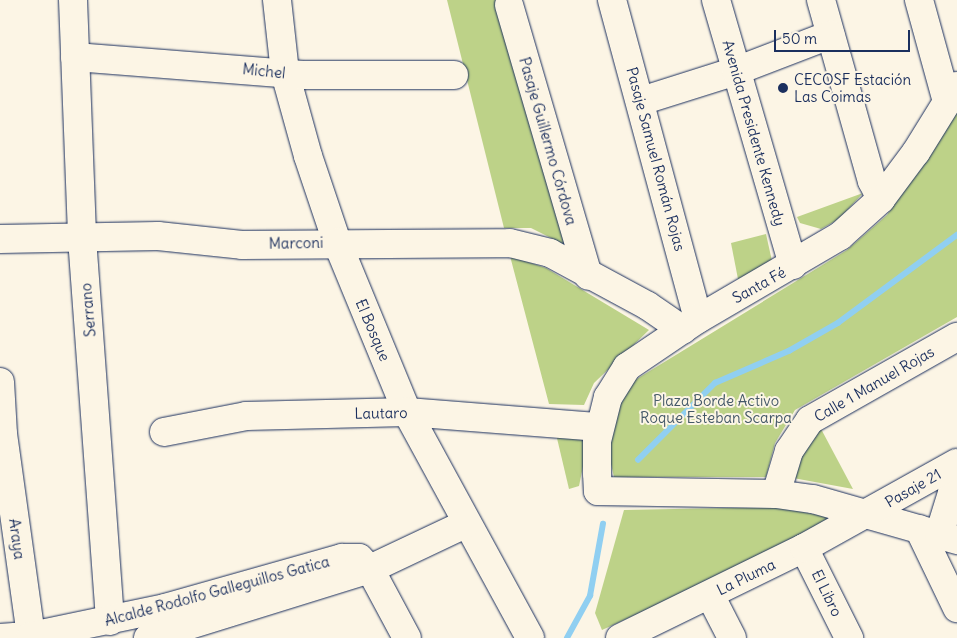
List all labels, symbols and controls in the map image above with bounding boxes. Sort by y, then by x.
scale bar [777,20,913,52]
text: 50 m [782,29,817,48]
street label: Avenida Presidente Kennedy [719,38,789,228]
street label: Pasaje Guillermo Córdova [515,55,581,227]
street label: Michel [242,60,286,82]
street label: Pasaje Samuel Román Rojas [623,65,689,253]
place label: CECOSF Estación Las Coimas [794,70,911,105]
marker: CECOSF Estación Las Coimas [776,81,790,95]
street label: Marconi [269,234,323,252]
street label: Santa Fé [729,263,789,307]
street label: Serrano [77,282,99,338]
street label: El Bosque [352,296,394,364]
street label: Calle 1 Manuel Rojas [811,342,937,426]
park label: Plaza Borde Activo Roque Esteban Scarpa [640,391,792,426]
street label: Lautaro [354,404,408,422]
street label: Pasaje 21 [882,465,944,511]
street label: Araya [5,517,29,561]
street label: Alcalde Rodolfo Galleguillos Gatica [103,552,331,630]
street label: La Pluma [714,555,778,599]
street label: El Libro [808,567,846,619]

